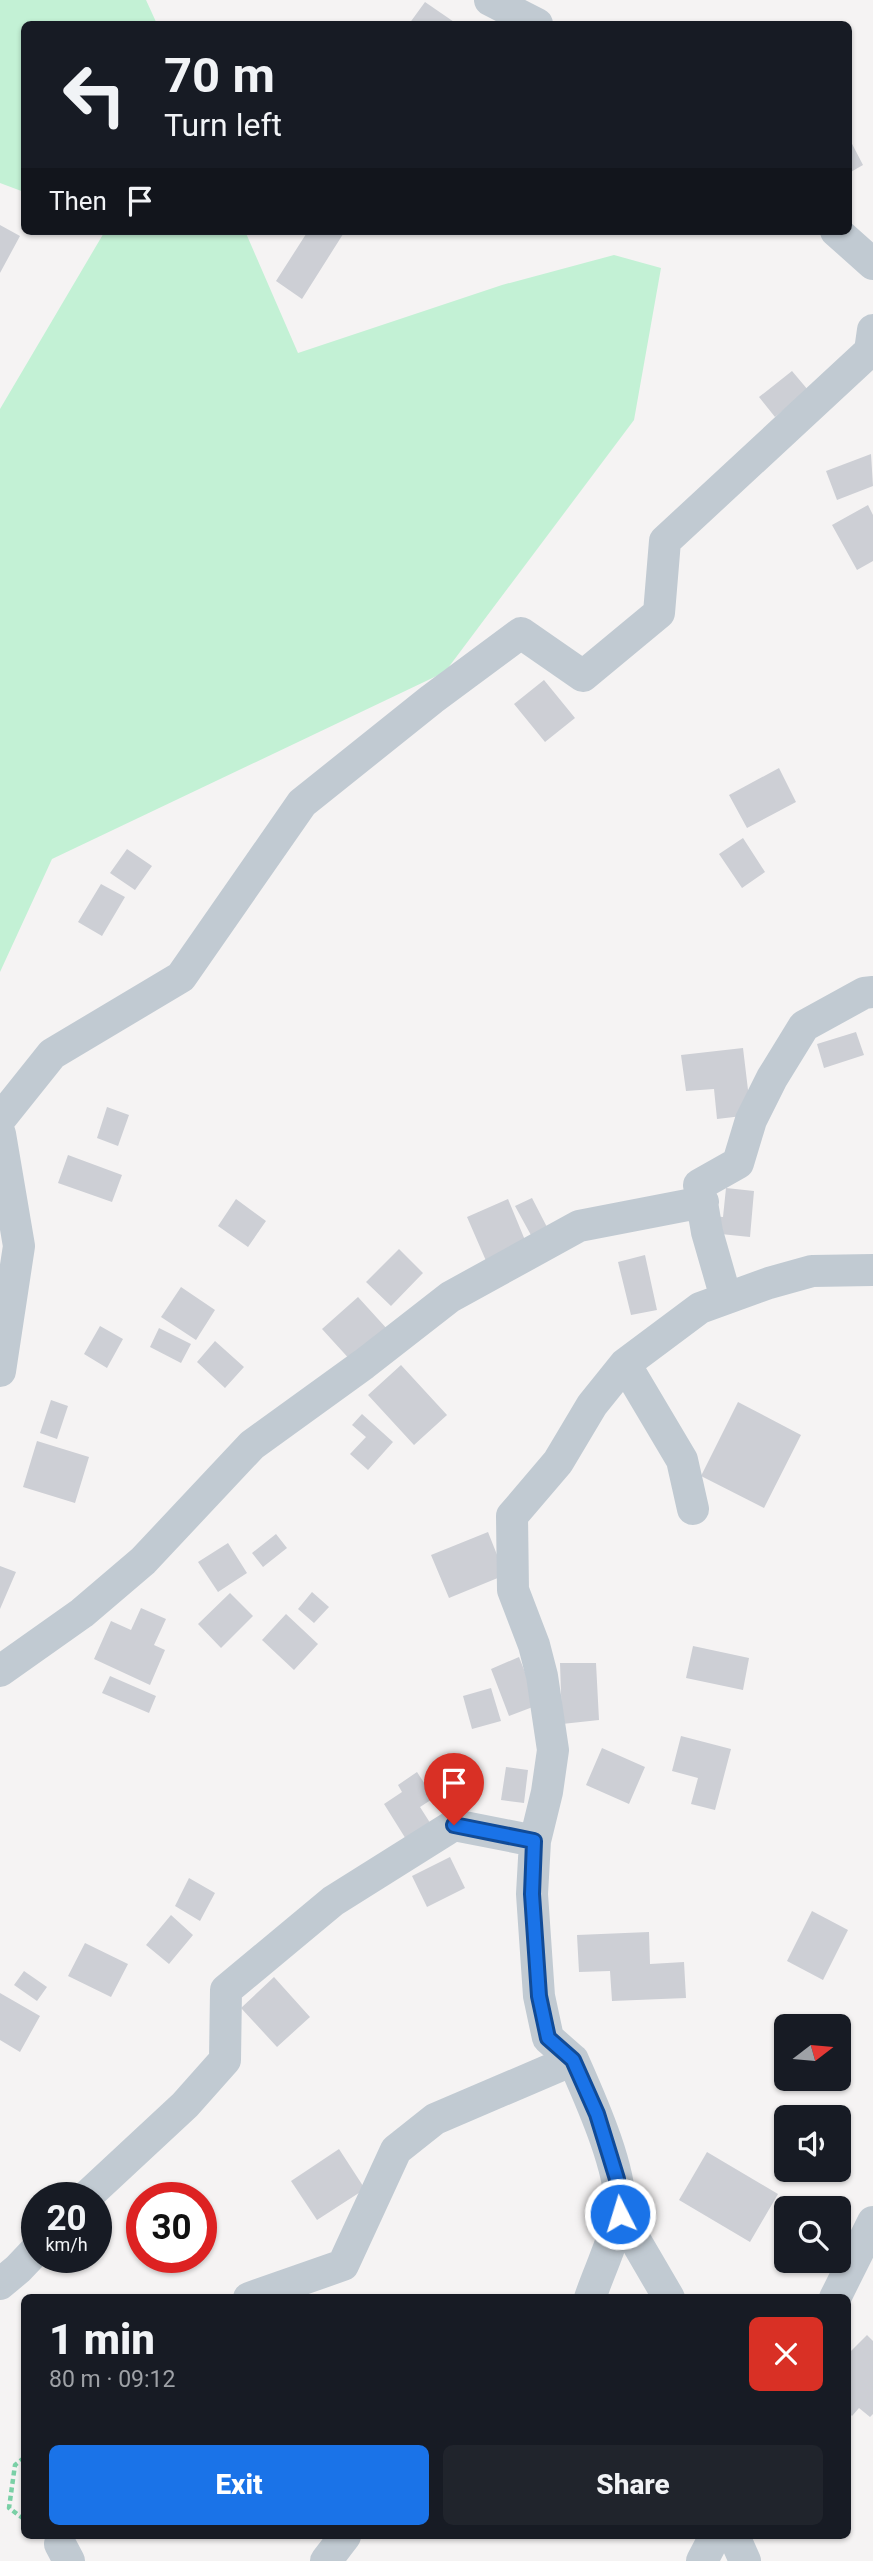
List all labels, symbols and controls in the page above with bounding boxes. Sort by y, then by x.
text: 70 m [164,47,275,104]
icon: left [49,49,140,140]
text: Turn left [164,106,282,144]
icon: arrive [121,182,159,220]
text: Then [49,186,107,216]
pin [424,1753,484,1825]
icon: arrive [435,1764,473,1802]
north arrow [774,2014,850,2091]
map controls [774,2014,851,2273]
button: sound [774,2105,851,2182]
position arrow [583,2177,657,2251]
speed limit sign: 30 [126,2182,217,2273]
button: search [774,2196,851,2273]
text: 20 [46,2198,87,2239]
text: km/h [45,2234,88,2255]
text: 1 min [49,2315,155,2364]
button: close [749,2317,823,2391]
text: 80 m · 09:12 [49,2366,175,2393]
button: Exit [49,2445,429,2525]
button: Share [443,2445,823,2525]

